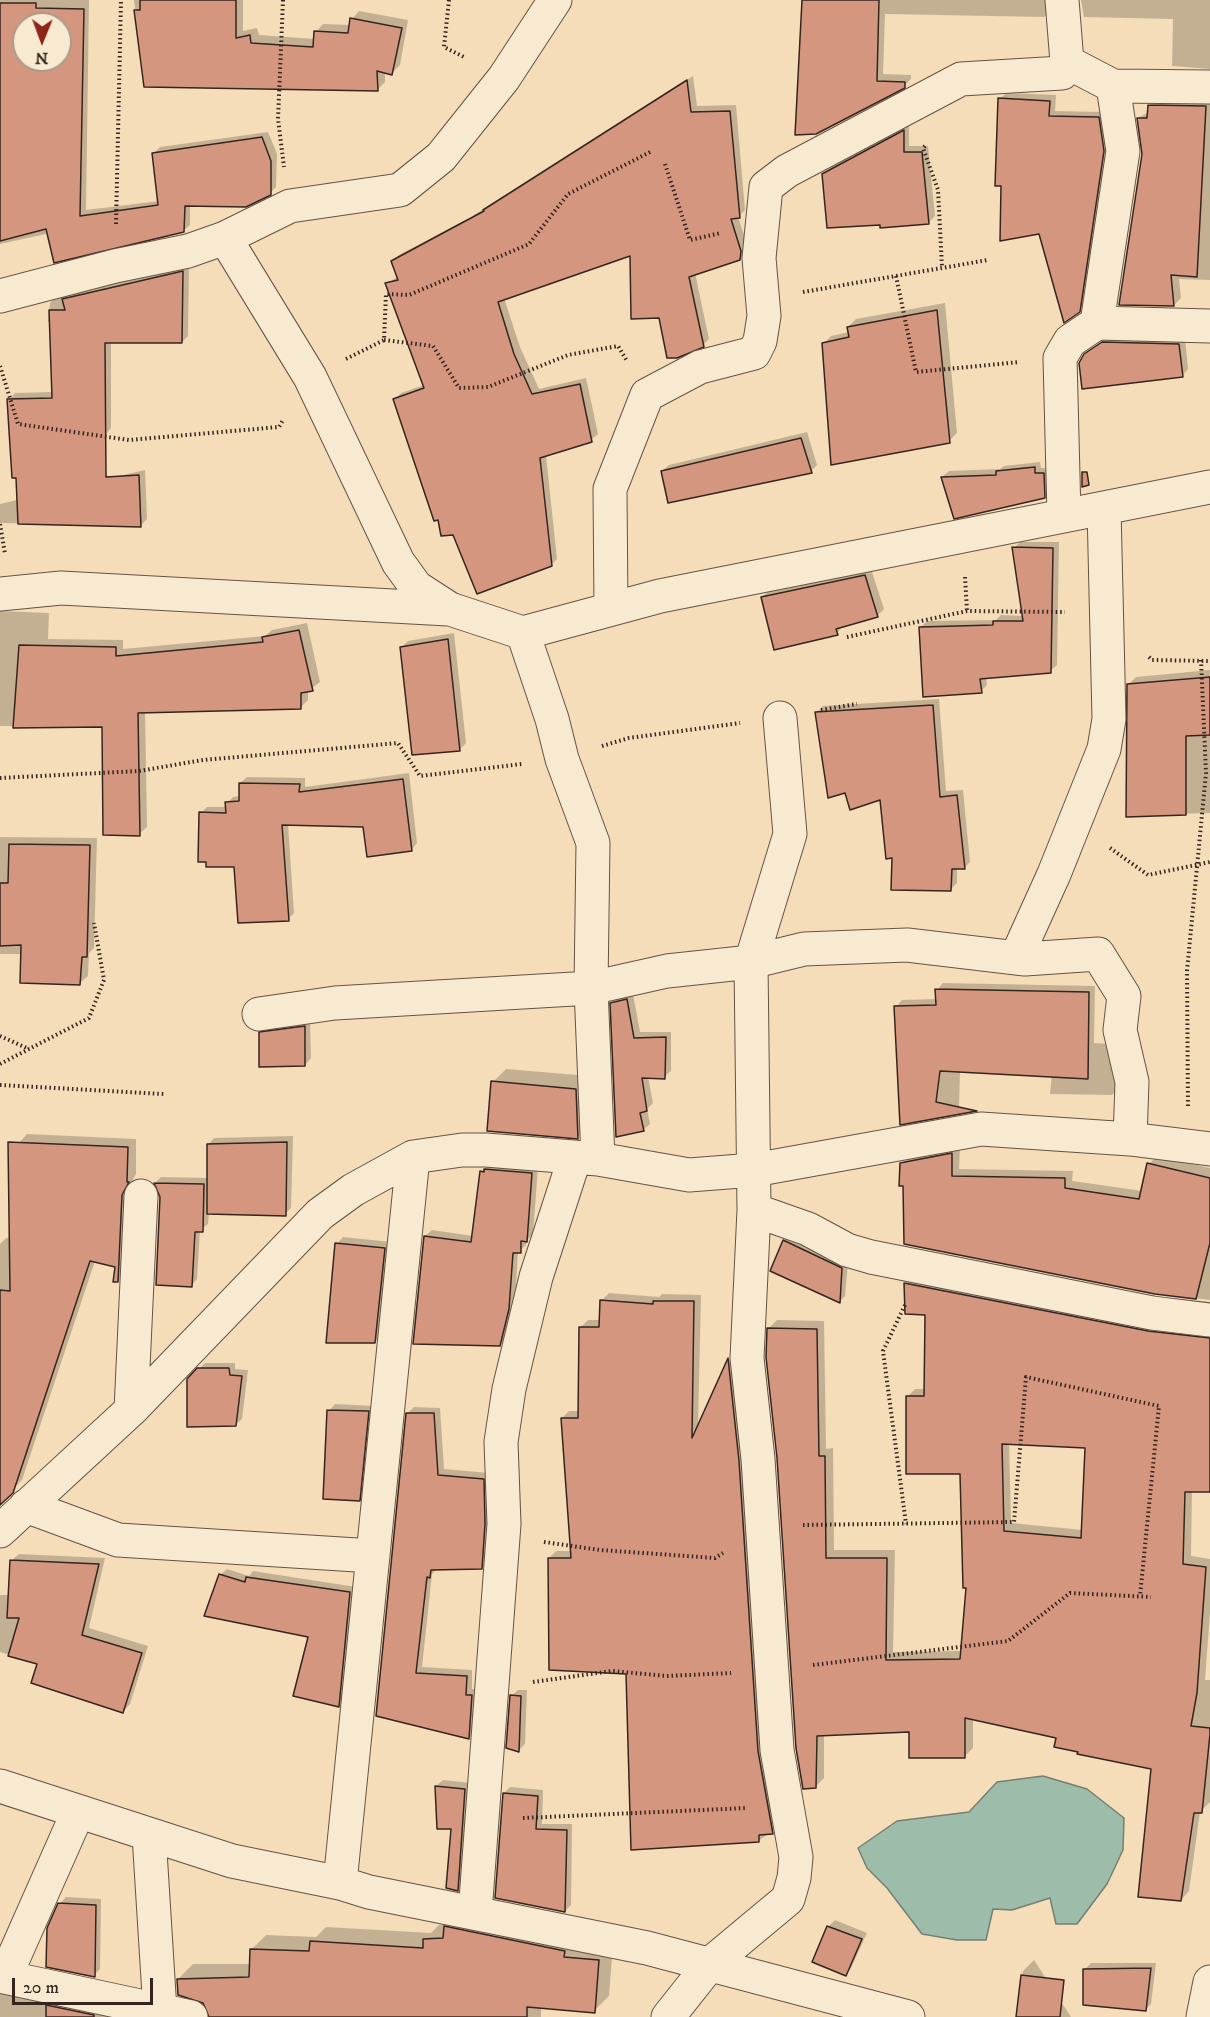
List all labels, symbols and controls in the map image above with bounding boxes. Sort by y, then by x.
north arrow [12,12,72,72]
text: N [35,48,48,68]
scale bar [15,1966,156,2004]
text: 20 m [23,1977,59,1999]

